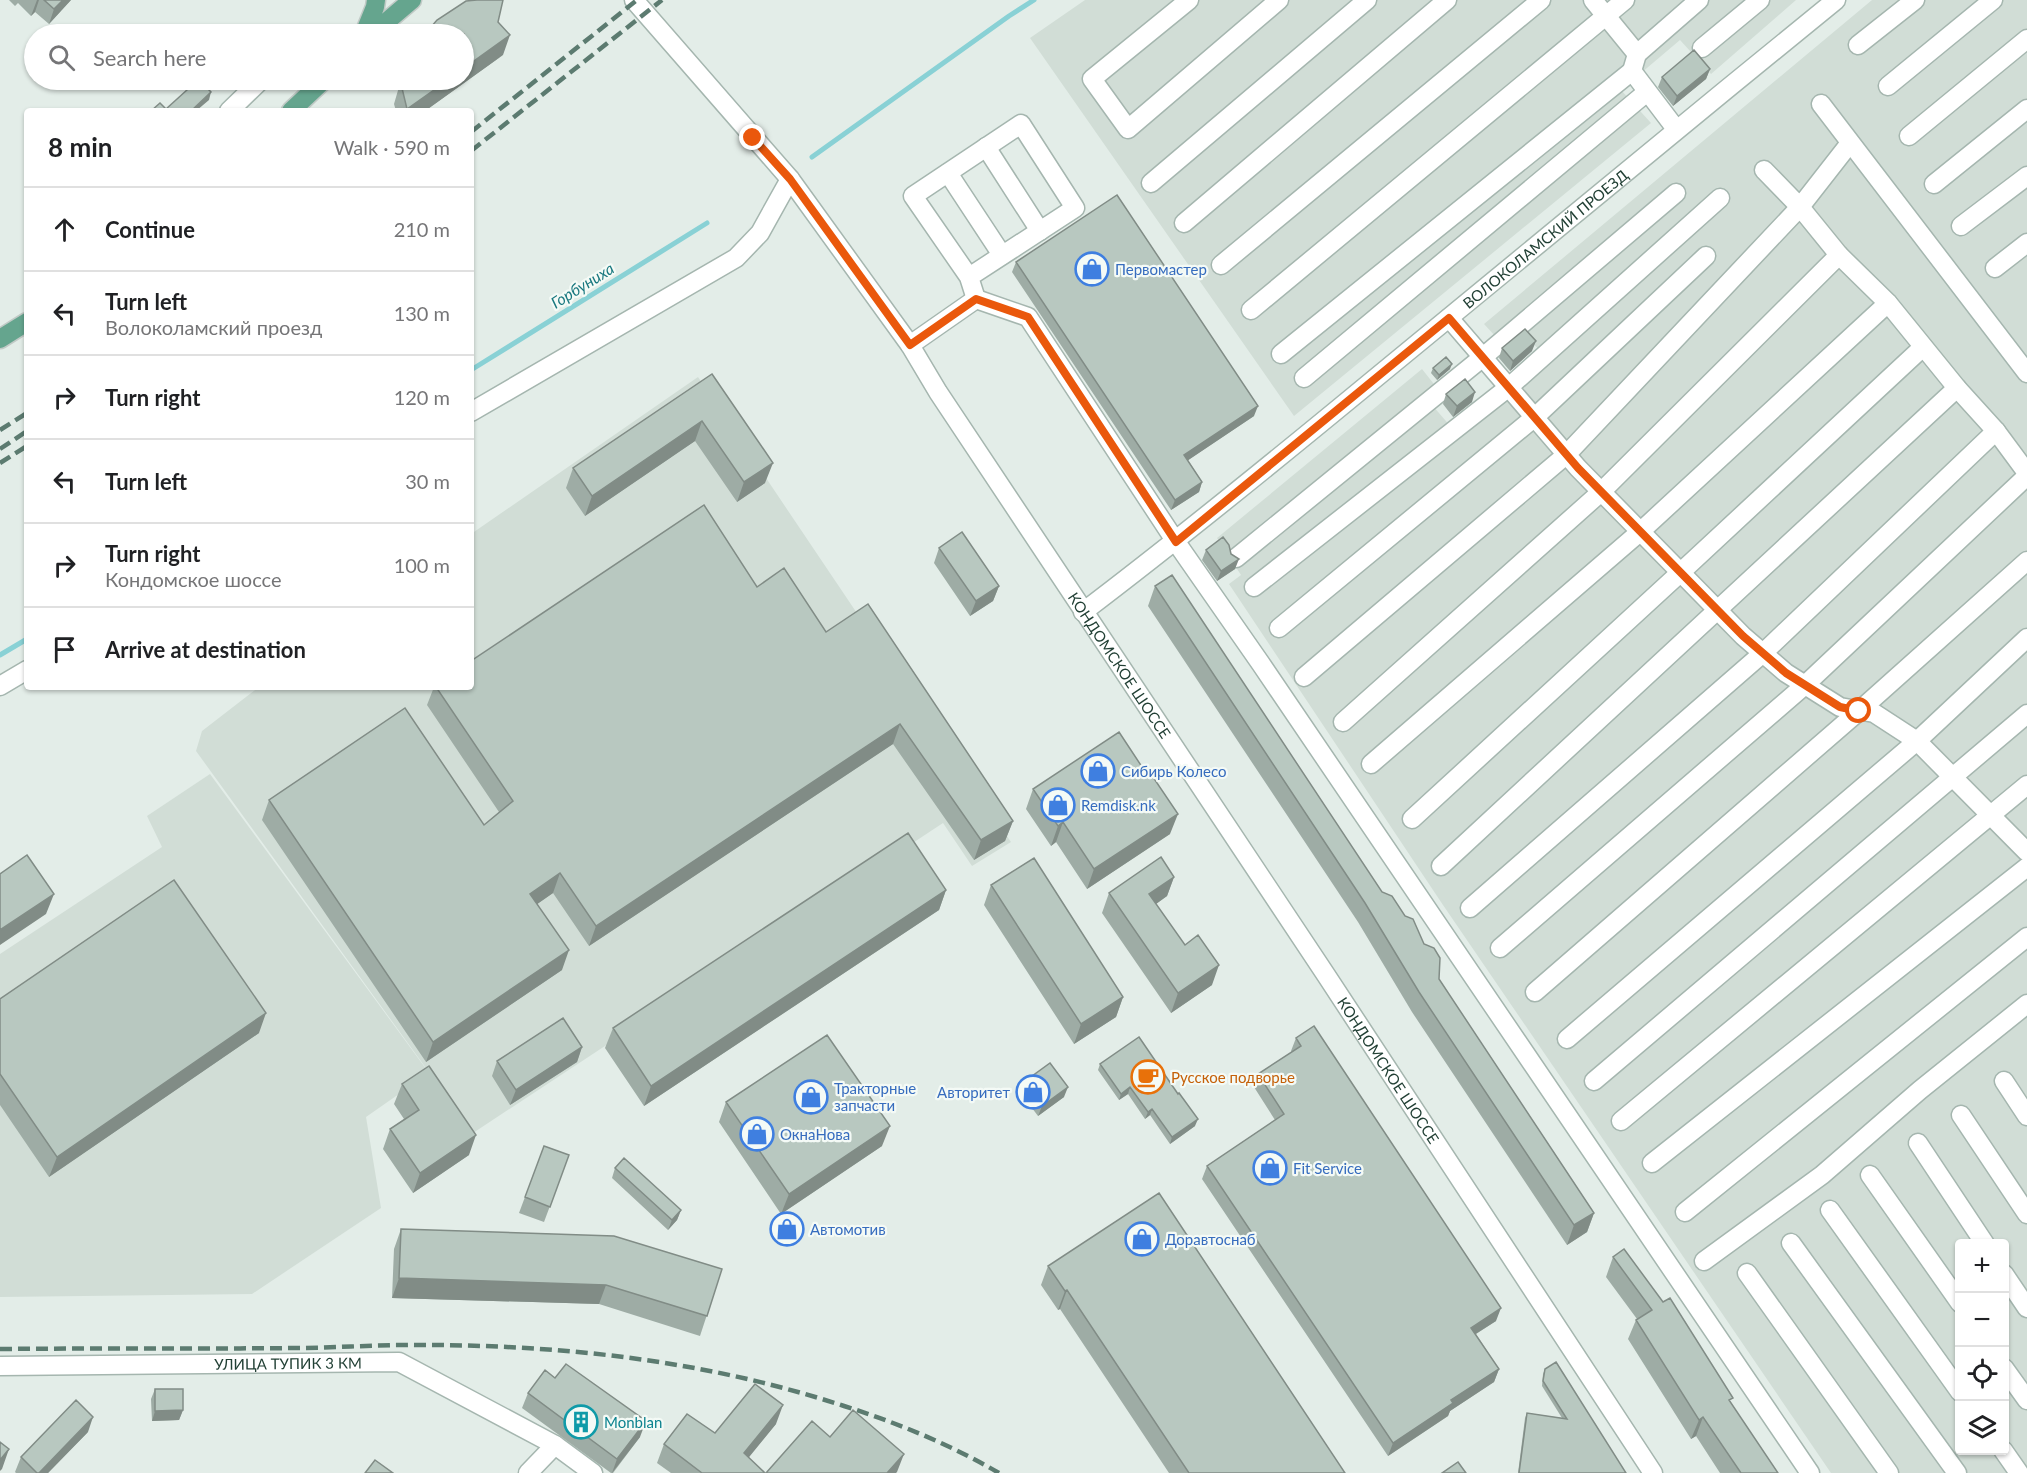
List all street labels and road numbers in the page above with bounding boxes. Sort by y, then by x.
street label: ВОЛОКОЛАМСКИЙ ПРОЕЗД [1459,165,1631,312]
street label: КОНДОМСКОЕ ШОССЕ [1065,589,1175,741]
street label: КОНДОМСКОЕ ШОССЕ [1334,994,1443,1147]
street label: УЛИЦА ТУПИК 3 КМ [214,1353,362,1373]

